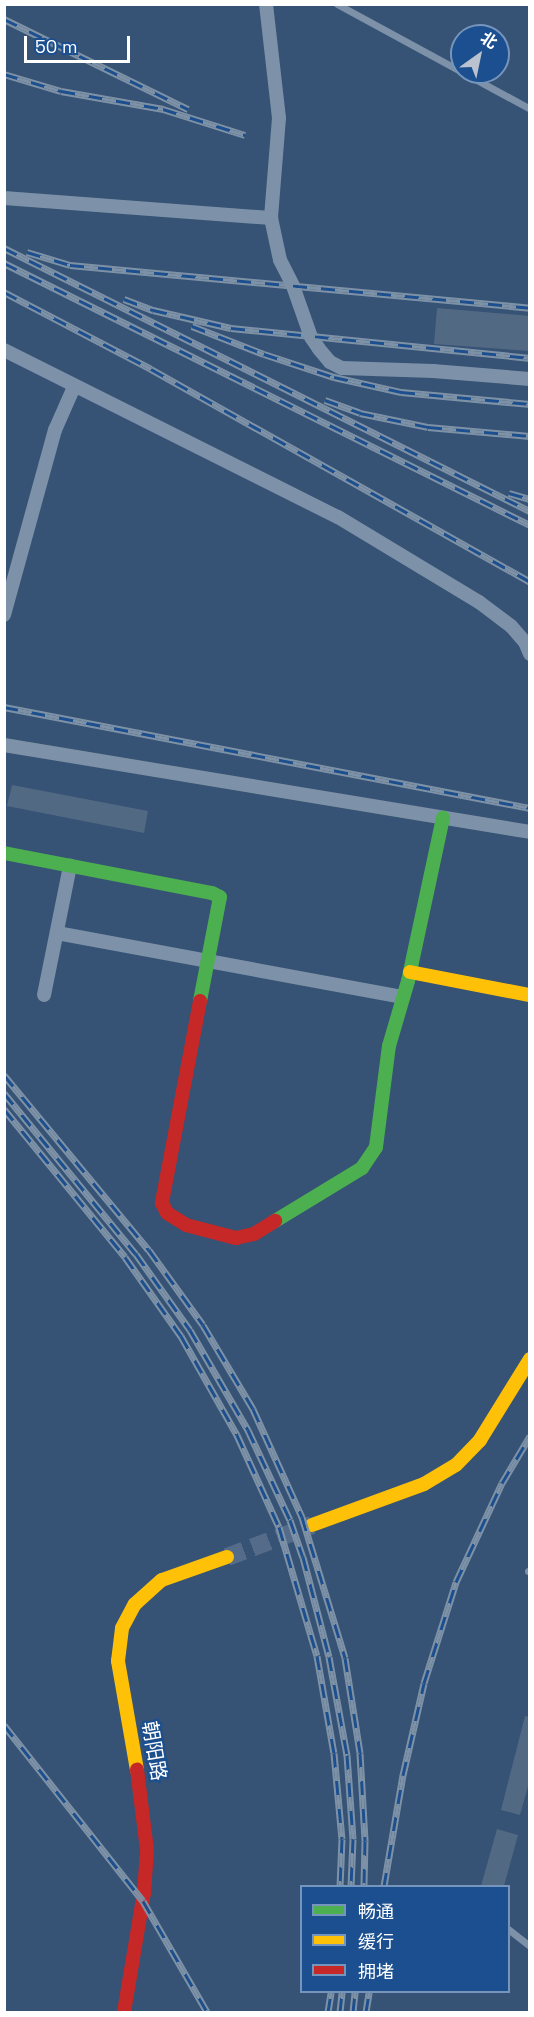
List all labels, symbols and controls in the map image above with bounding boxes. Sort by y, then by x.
scale bar [27,24,134,62]
north arrow [450,24,510,84]
text: 北 [477,27,501,53]
text: 50 m [35,35,77,58]
street label: 朝阳路 [137,1719,171,1783]
legend [300,1885,510,1993]
text: 畅通 [358,1900,394,1923]
text: 缓行 [358,1930,394,1953]
text: 拥堵 [358,1960,394,1983]

